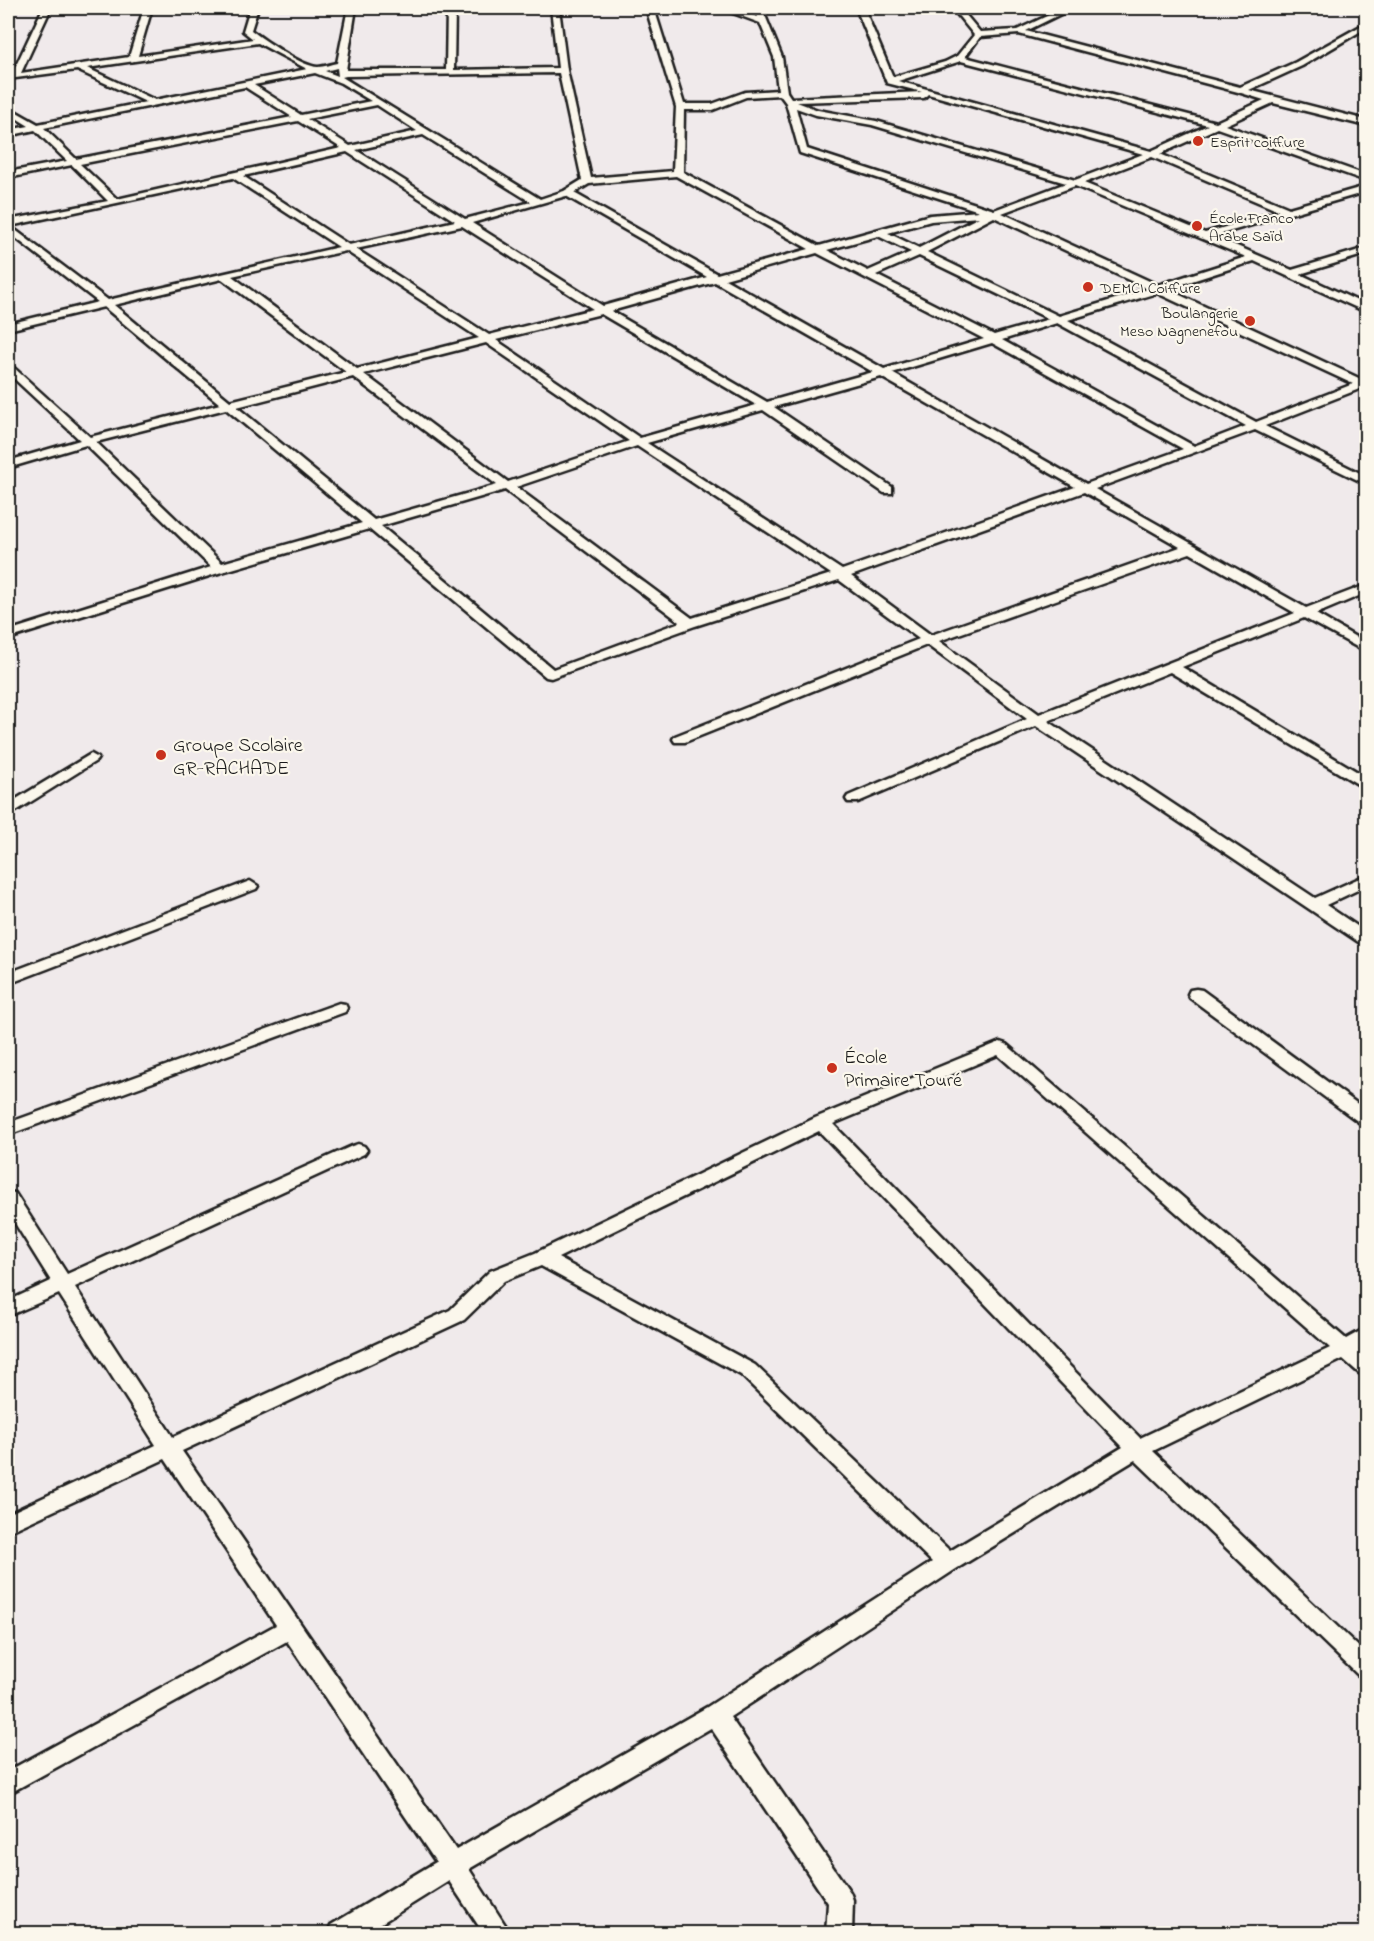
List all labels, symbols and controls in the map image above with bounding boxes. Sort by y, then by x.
place label: Esprit coiffure [1210,131,1306,155]
marker: Esprit coiffure [1191,134,1205,148]
place label: École Franco Arabe Saïd [1209,207,1294,249]
marker: École Franco Arabe Saïd [1190,219,1204,233]
place label: DEMCI Coiffure [1099,277,1201,301]
marker: DEMCI Coiffure [1081,280,1095,294]
place label: Boulangerie Meso Nagnenefou [1120,302,1239,344]
marker: Boulangerie Meso Nagnenefou [1243,314,1257,328]
place label: Groupe Scolaire GR-RACHADE [173,732,303,784]
marker: Groupe Scolaire GR-RACHADE [154,748,168,762]
place label: École Primaire Touré [844,1044,962,1096]
marker: École Primaire Touré [825,1061,839,1075]

